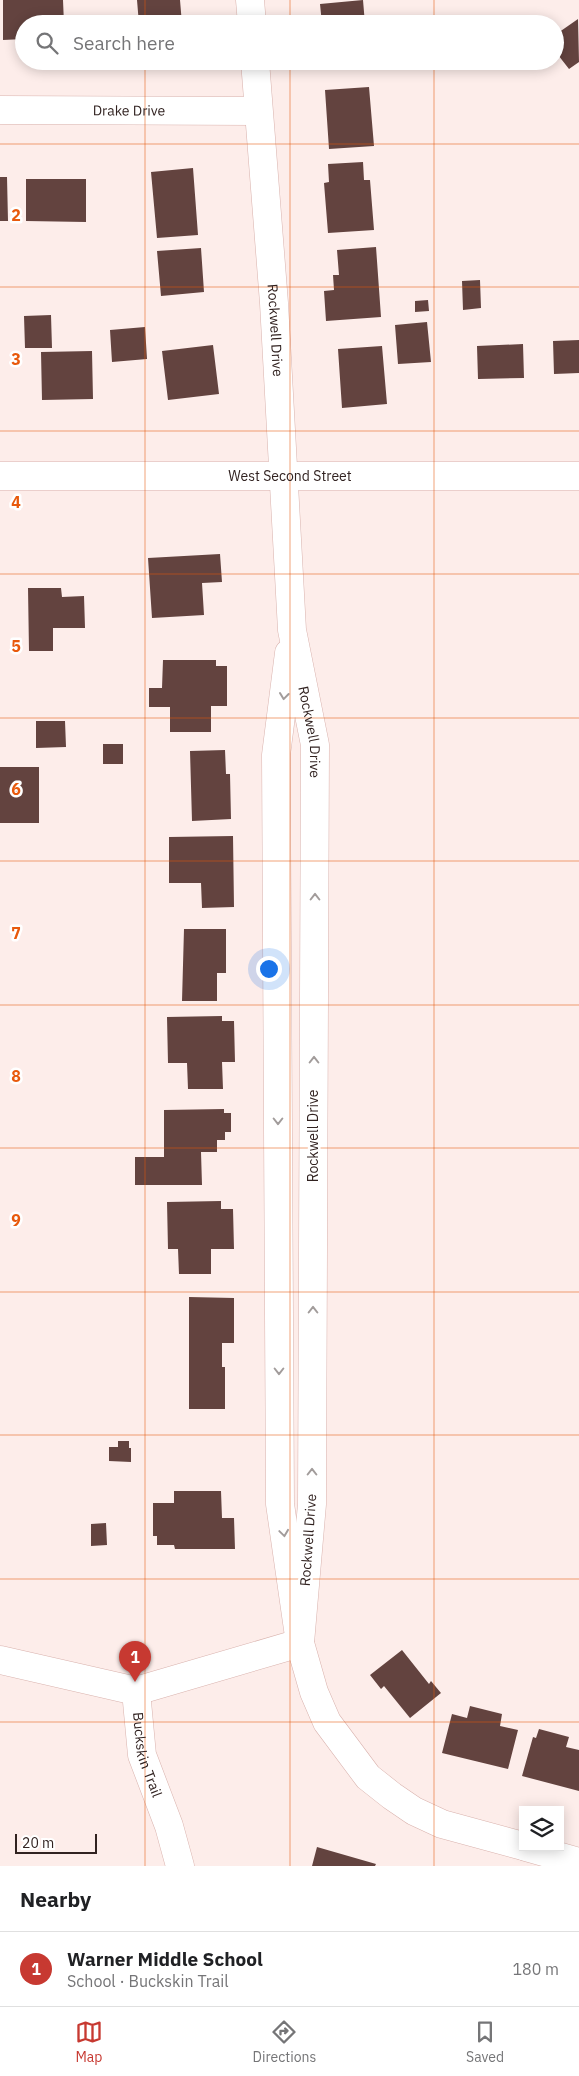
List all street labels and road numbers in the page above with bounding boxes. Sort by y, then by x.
street label: Drake Drive [93,101,166,120]
street label: Rockwell Drive [264,283,287,377]
street label: West Second Street [228,467,352,485]
street label: Rockwell Drive [294,684,324,778]
street label: Rockwell Drive [304,1089,322,1182]
street label: Rockwell Drive [296,1493,320,1587]
street label: Buckskin Trail [129,1711,166,1800]

